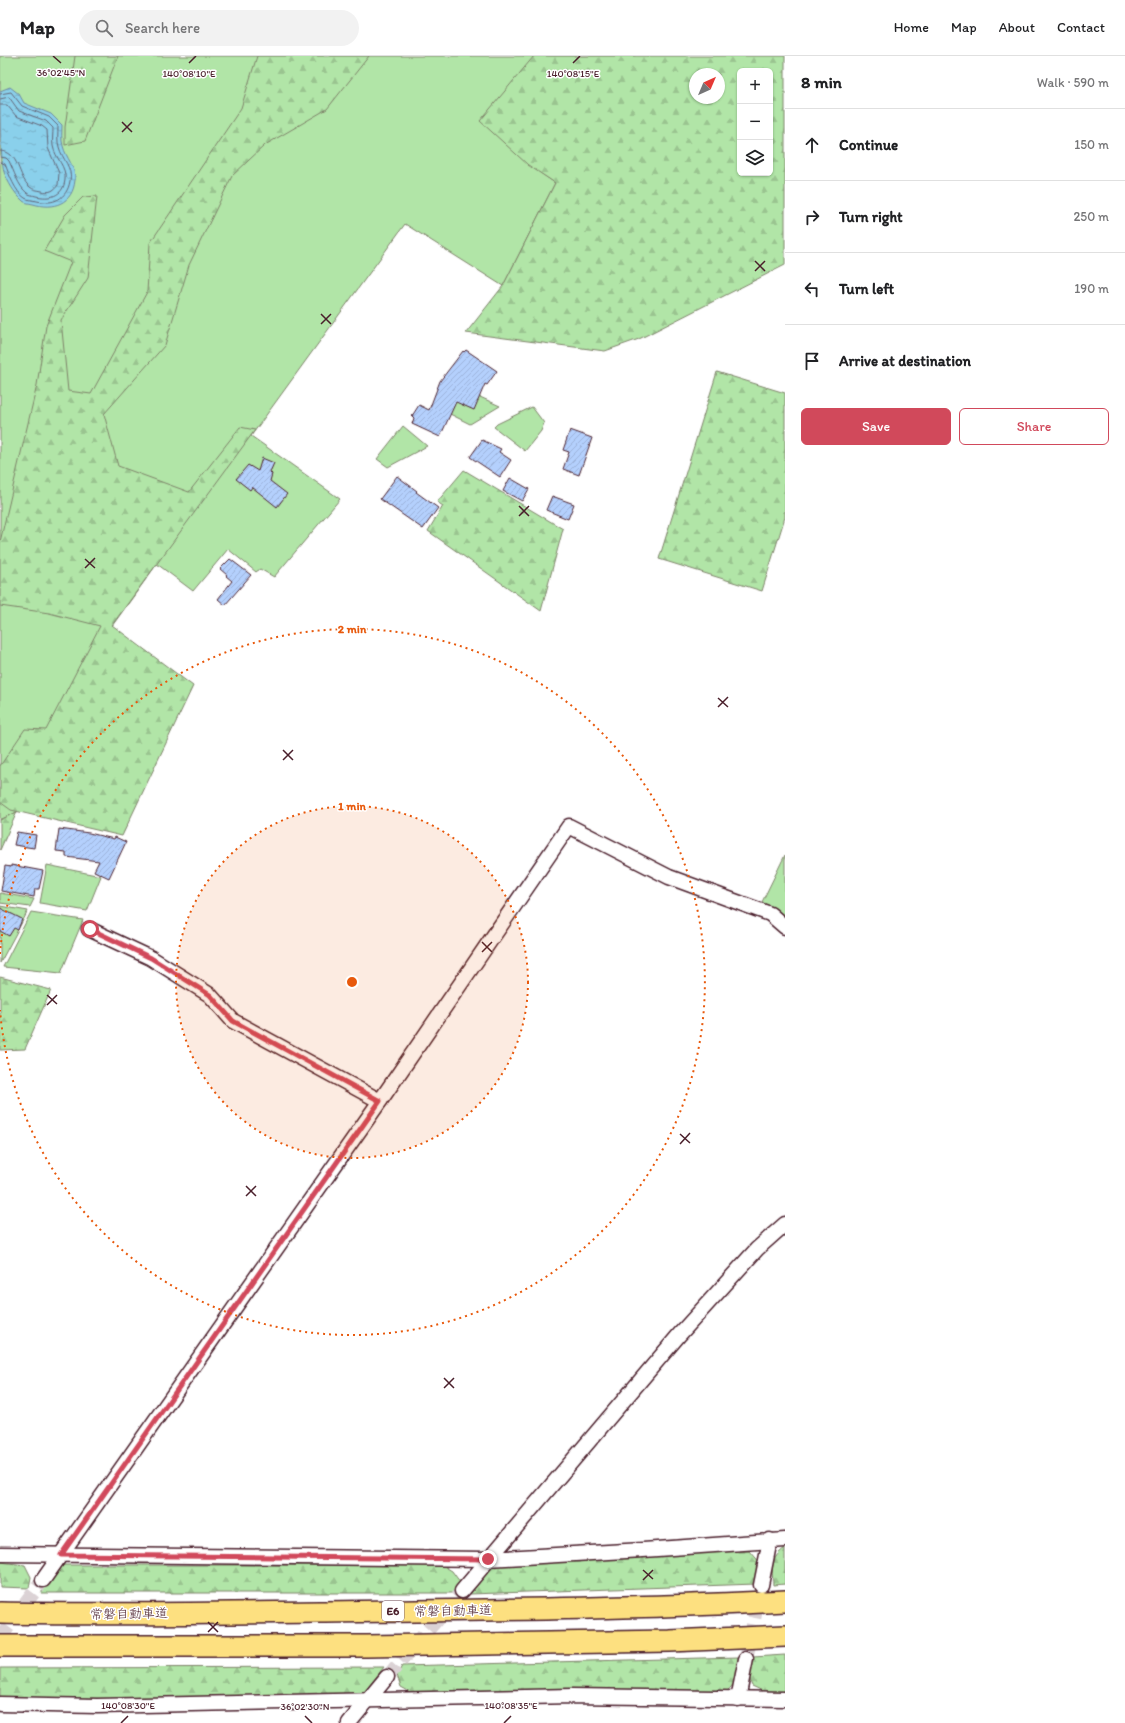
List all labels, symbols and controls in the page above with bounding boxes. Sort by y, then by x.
search box [79,10,359,46]
text: Map [20,16,55,39]
icon: search [93,17,115,39]
text: Search here [125,19,200,37]
text: Home [894,19,929,36]
text: Map [951,19,977,36]
text: About [999,19,1035,36]
text: Contact [1057,19,1105,36]
text: 36°02'45"N [37,66,86,79]
text: 140°08'10"E [162,67,216,80]
text: 140°08'15"E [547,67,600,80]
north arrow [689,68,725,104]
map controls [737,68,773,176]
button: + [737,68,773,104]
text: 8 min [801,72,842,92]
text: Walk · 590 m [1037,75,1109,90]
button: − [737,104,773,140]
icon: ahead [801,134,823,156]
text: Continue [839,136,898,154]
text: 150 m [1074,137,1109,152]
button: layers [737,140,773,176]
icon: right [801,206,823,228]
text: Turn right [839,208,903,226]
text: 250 m [1073,209,1109,224]
icon: left [801,278,823,300]
text: Turn left [839,280,894,298]
text: 190 m [1074,281,1109,296]
icon: arrive [801,350,823,372]
text: Arrive at destination [839,352,971,370]
button: Save [801,408,951,445]
button: Share [959,408,1109,445]
text: 2 min [338,622,367,636]
text: 1 min [338,799,367,813]
route start [81,920,99,938]
centre of rings [345,975,359,989]
route end [479,1550,497,1568]
road number: E6 [382,1601,404,1621]
street label: 常磐自動車道 [414,1602,492,1619]
street label: 常磐自動車道 [90,1605,168,1622]
text: 140°08'30"E [101,1699,155,1712]
text: 140°08'35"E [484,1699,538,1712]
text: 36°02'30"N [281,1700,330,1713]

